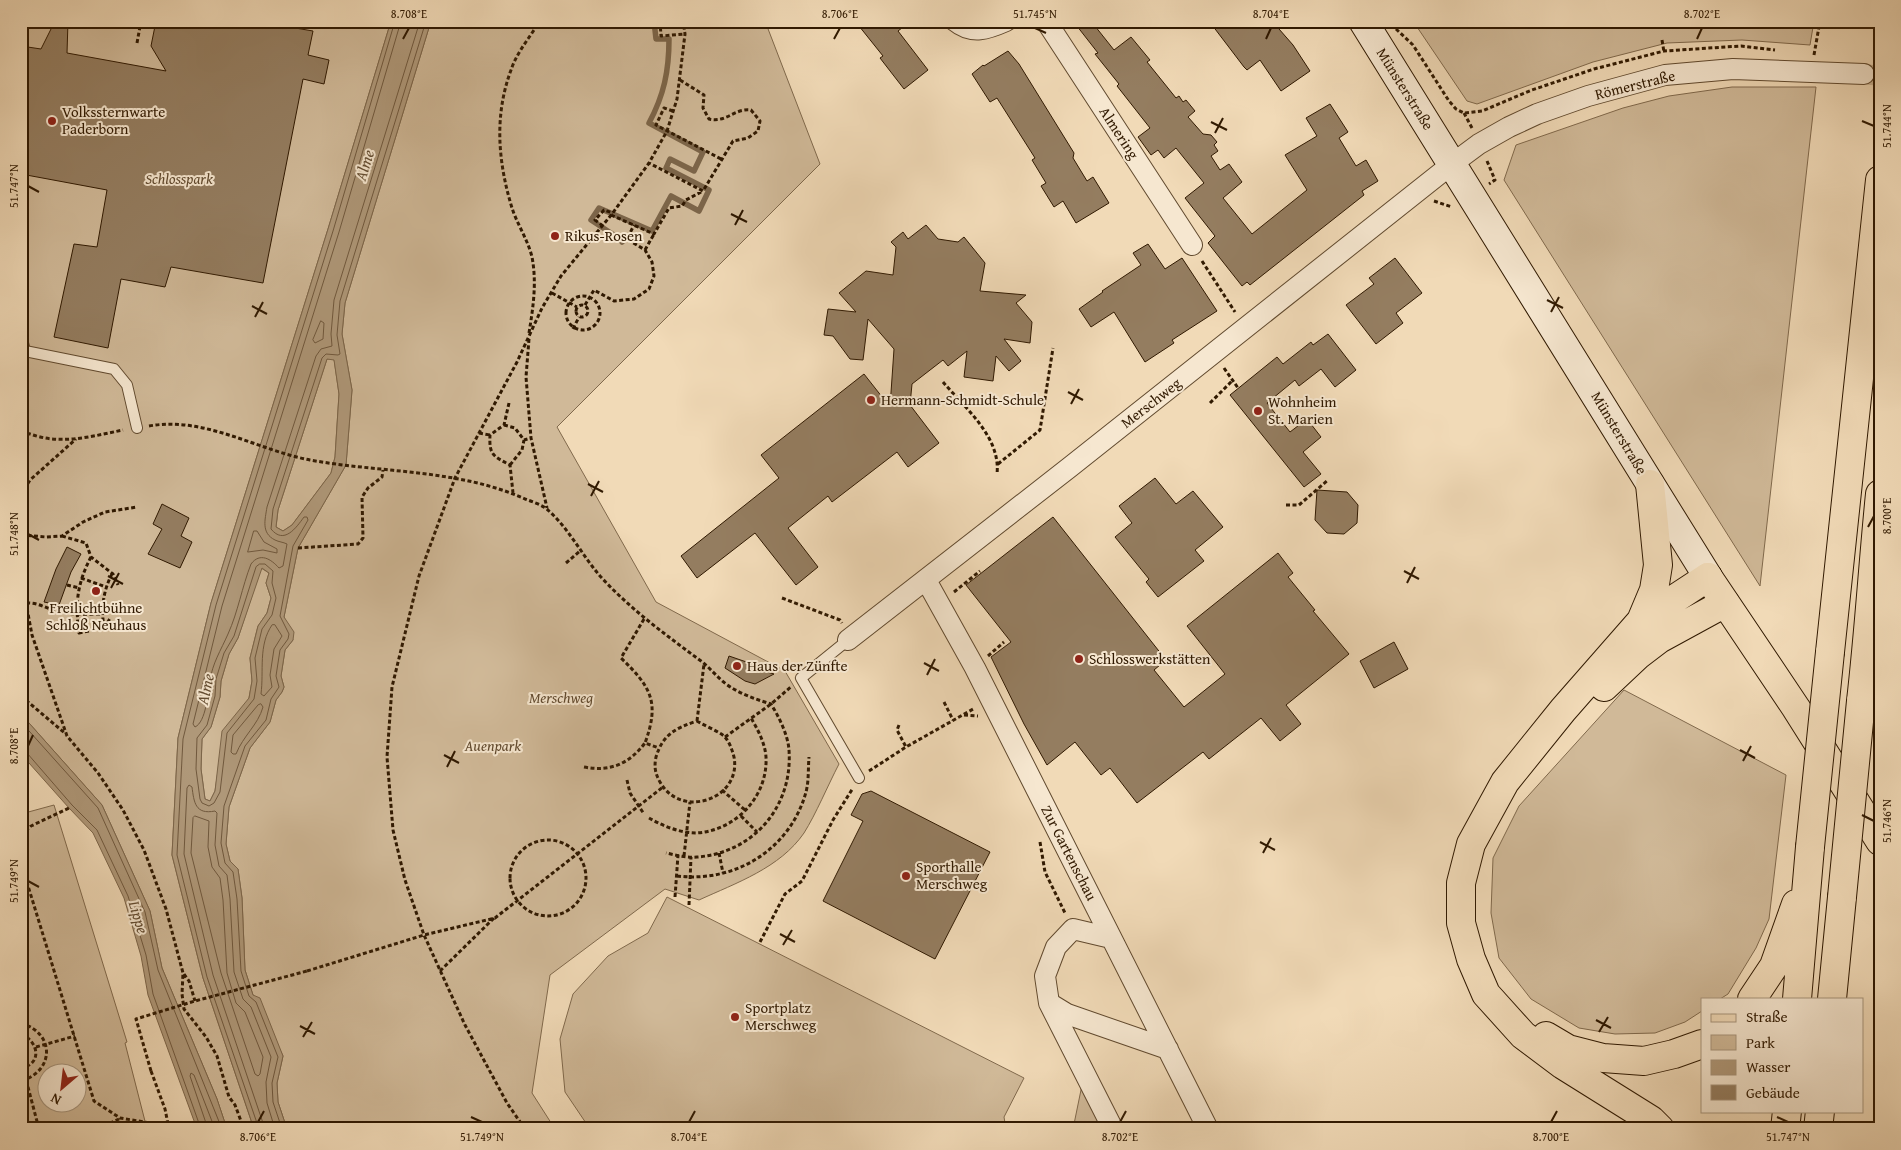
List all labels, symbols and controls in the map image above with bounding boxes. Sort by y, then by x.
text: 8.708°E [391,5,427,22]
text: 8.706°E [822,5,858,22]
text: 51.745°N [1013,5,1057,22]
text: 8.704°E [1253,5,1289,22]
text: 8.702°E [1684,5,1720,22]
street label: Münsterstraße [1372,44,1439,134]
street label: Römerstraße [1593,64,1677,105]
place label: Volkssternwarte Paderborn [62,101,165,139]
street label: Almering [1095,102,1145,164]
text: 51.744°N [1878,104,1895,148]
marker: Volkssternwarte Paderborn [46,115,58,127]
water label: Alme [348,146,380,184]
text: 51.747°N [5,164,22,208]
park label: Schlosspark [145,168,213,189]
place label: Rikus-Rosen [565,225,643,246]
marker: Rikus-Rosen [549,230,561,242]
street label: Merschweg [1116,372,1186,433]
street label: Münsterstraße [1586,387,1653,478]
place label: Hermann-Schmidt-Schule [881,389,1044,410]
place label: Wohnheim St. Marien [1268,391,1337,429]
marker: Hermann-Schmidt-Schule [865,394,877,406]
marker: Wohnheim St. Marien [1252,405,1264,417]
text: 8.700°E [1878,498,1895,534]
text: 51.748°N [5,512,22,556]
marker: Freilichtbühne Schloß Neuhaus [90,585,102,597]
place label: Freilichtbühne Schloß Neuhaus [46,597,146,635]
place label: Schlosswerkstätten [1089,648,1211,669]
marker: Schlosswerkstätten [1073,653,1085,665]
place label: Haus der Zünfte [747,655,848,676]
marker: Haus der Zünfte [731,660,743,672]
water label: Alme [190,671,220,708]
park label: Merschweg [529,687,593,708]
text: 8.708°E [5,728,22,764]
park label: Auenpark [464,735,521,756]
text: 51.746°N [1878,799,1895,843]
street label: Zur Gartenschau [1036,801,1103,905]
place label: Sporthalle Merschweg [916,856,988,894]
text: 51.749°N [5,859,22,903]
marker: Sporthalle Merschweg [900,870,912,882]
water label: Lippe [122,897,156,937]
place label: Sportplatz Merschweg [745,997,817,1035]
legend [1701,998,1864,1112]
text: Straße [1746,1006,1788,1027]
marker: Sportplatz Merschweg [729,1011,741,1023]
text: Park [1746,1032,1775,1053]
text: Wasser [1746,1056,1790,1077]
north arrow [38,1062,88,1112]
text: Gebäude [1746,1082,1800,1103]
text: N [47,1088,65,1111]
text: 8.706°E [240,1128,276,1145]
text: 51.749°N [460,1128,504,1145]
text: 8.704°E [671,1128,707,1145]
text: 8.702°E [1102,1128,1138,1145]
text: 8.700°E [1533,1128,1569,1145]
text: 51.747°N [1766,1128,1810,1145]

